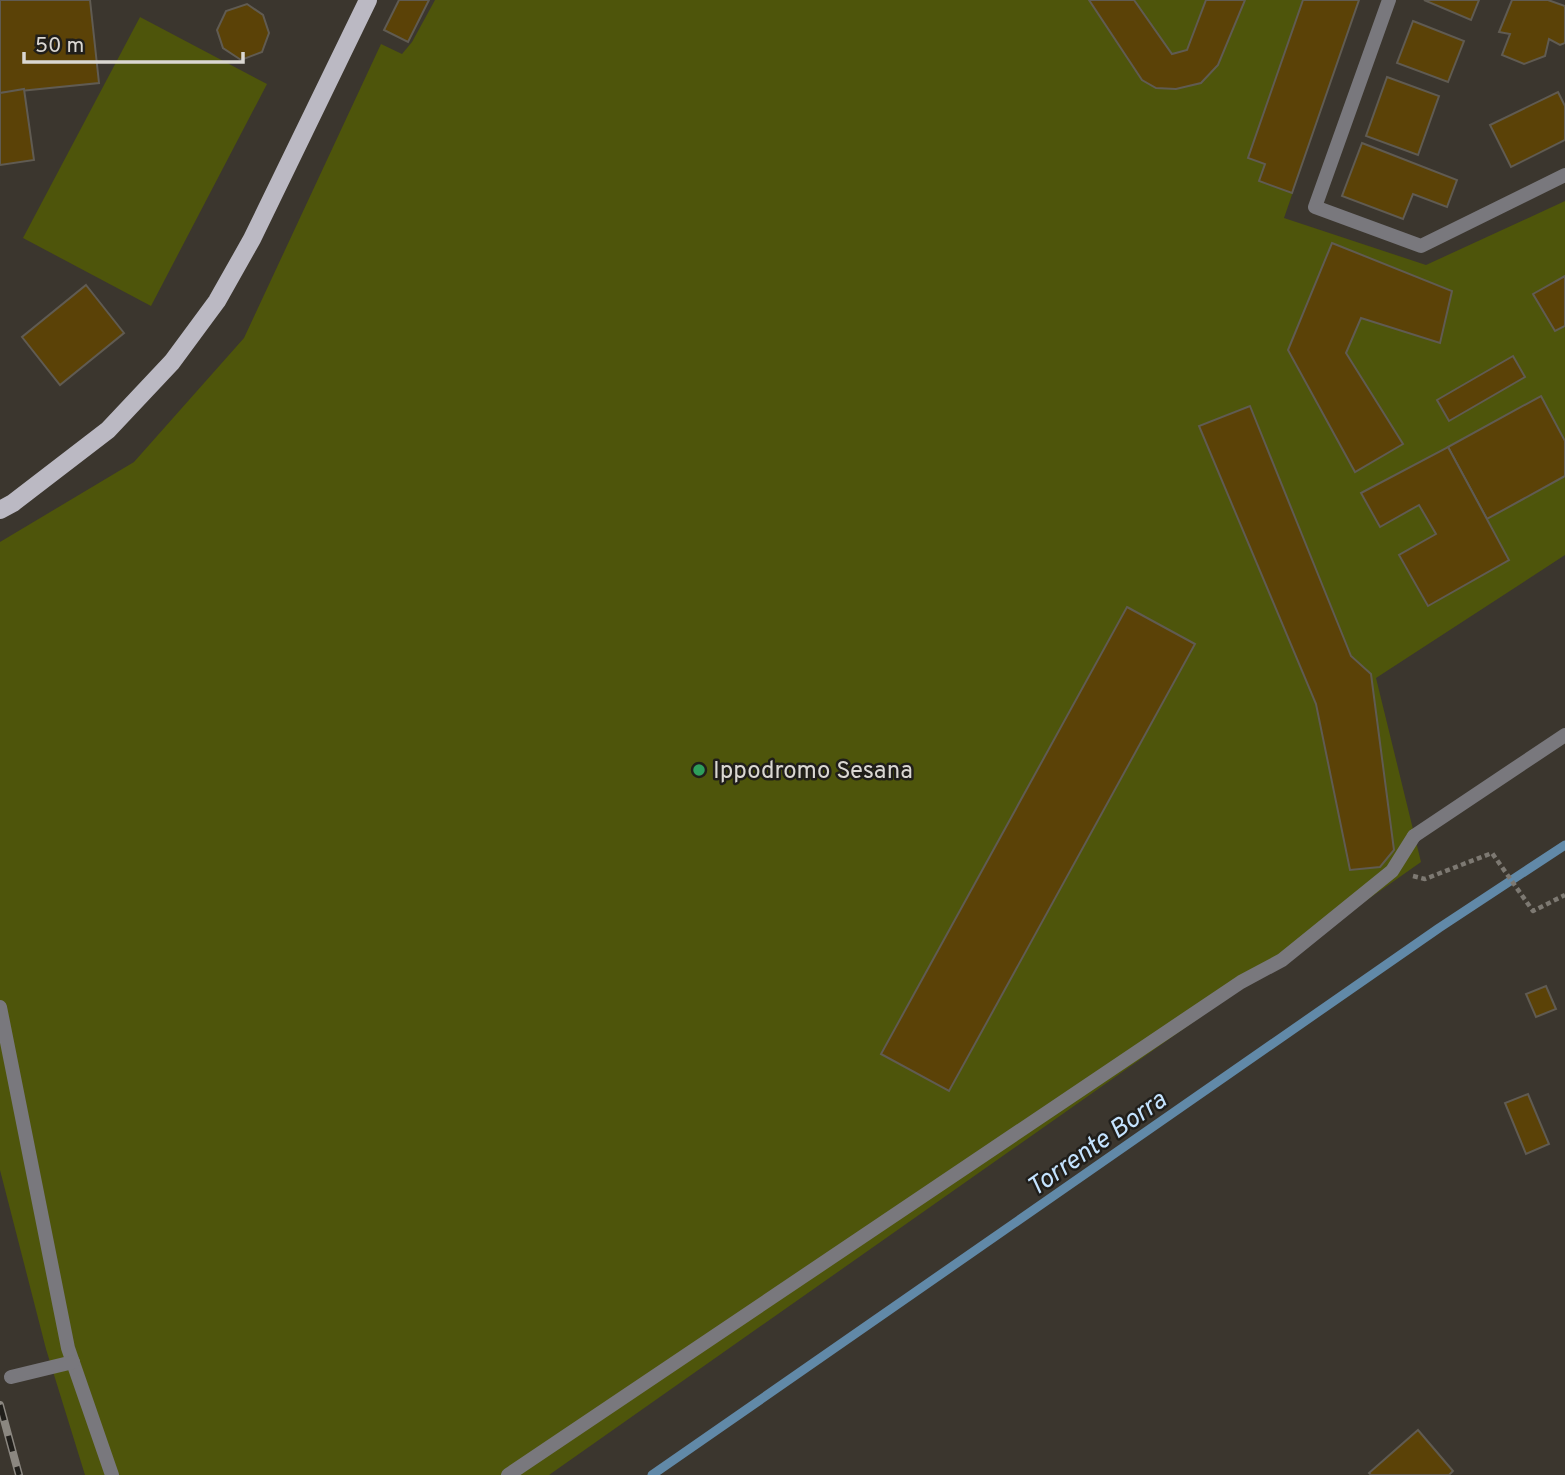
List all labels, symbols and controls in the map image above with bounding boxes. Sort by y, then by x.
scale bar [24,21,243,65]
text: 50 m [35,33,84,60]
place label: Ippodromo Sesana [713,757,913,787]
marker: Ippodromo Sesana [691,762,707,778]
water label: Torrente Borra [1021,1084,1174,1205]

